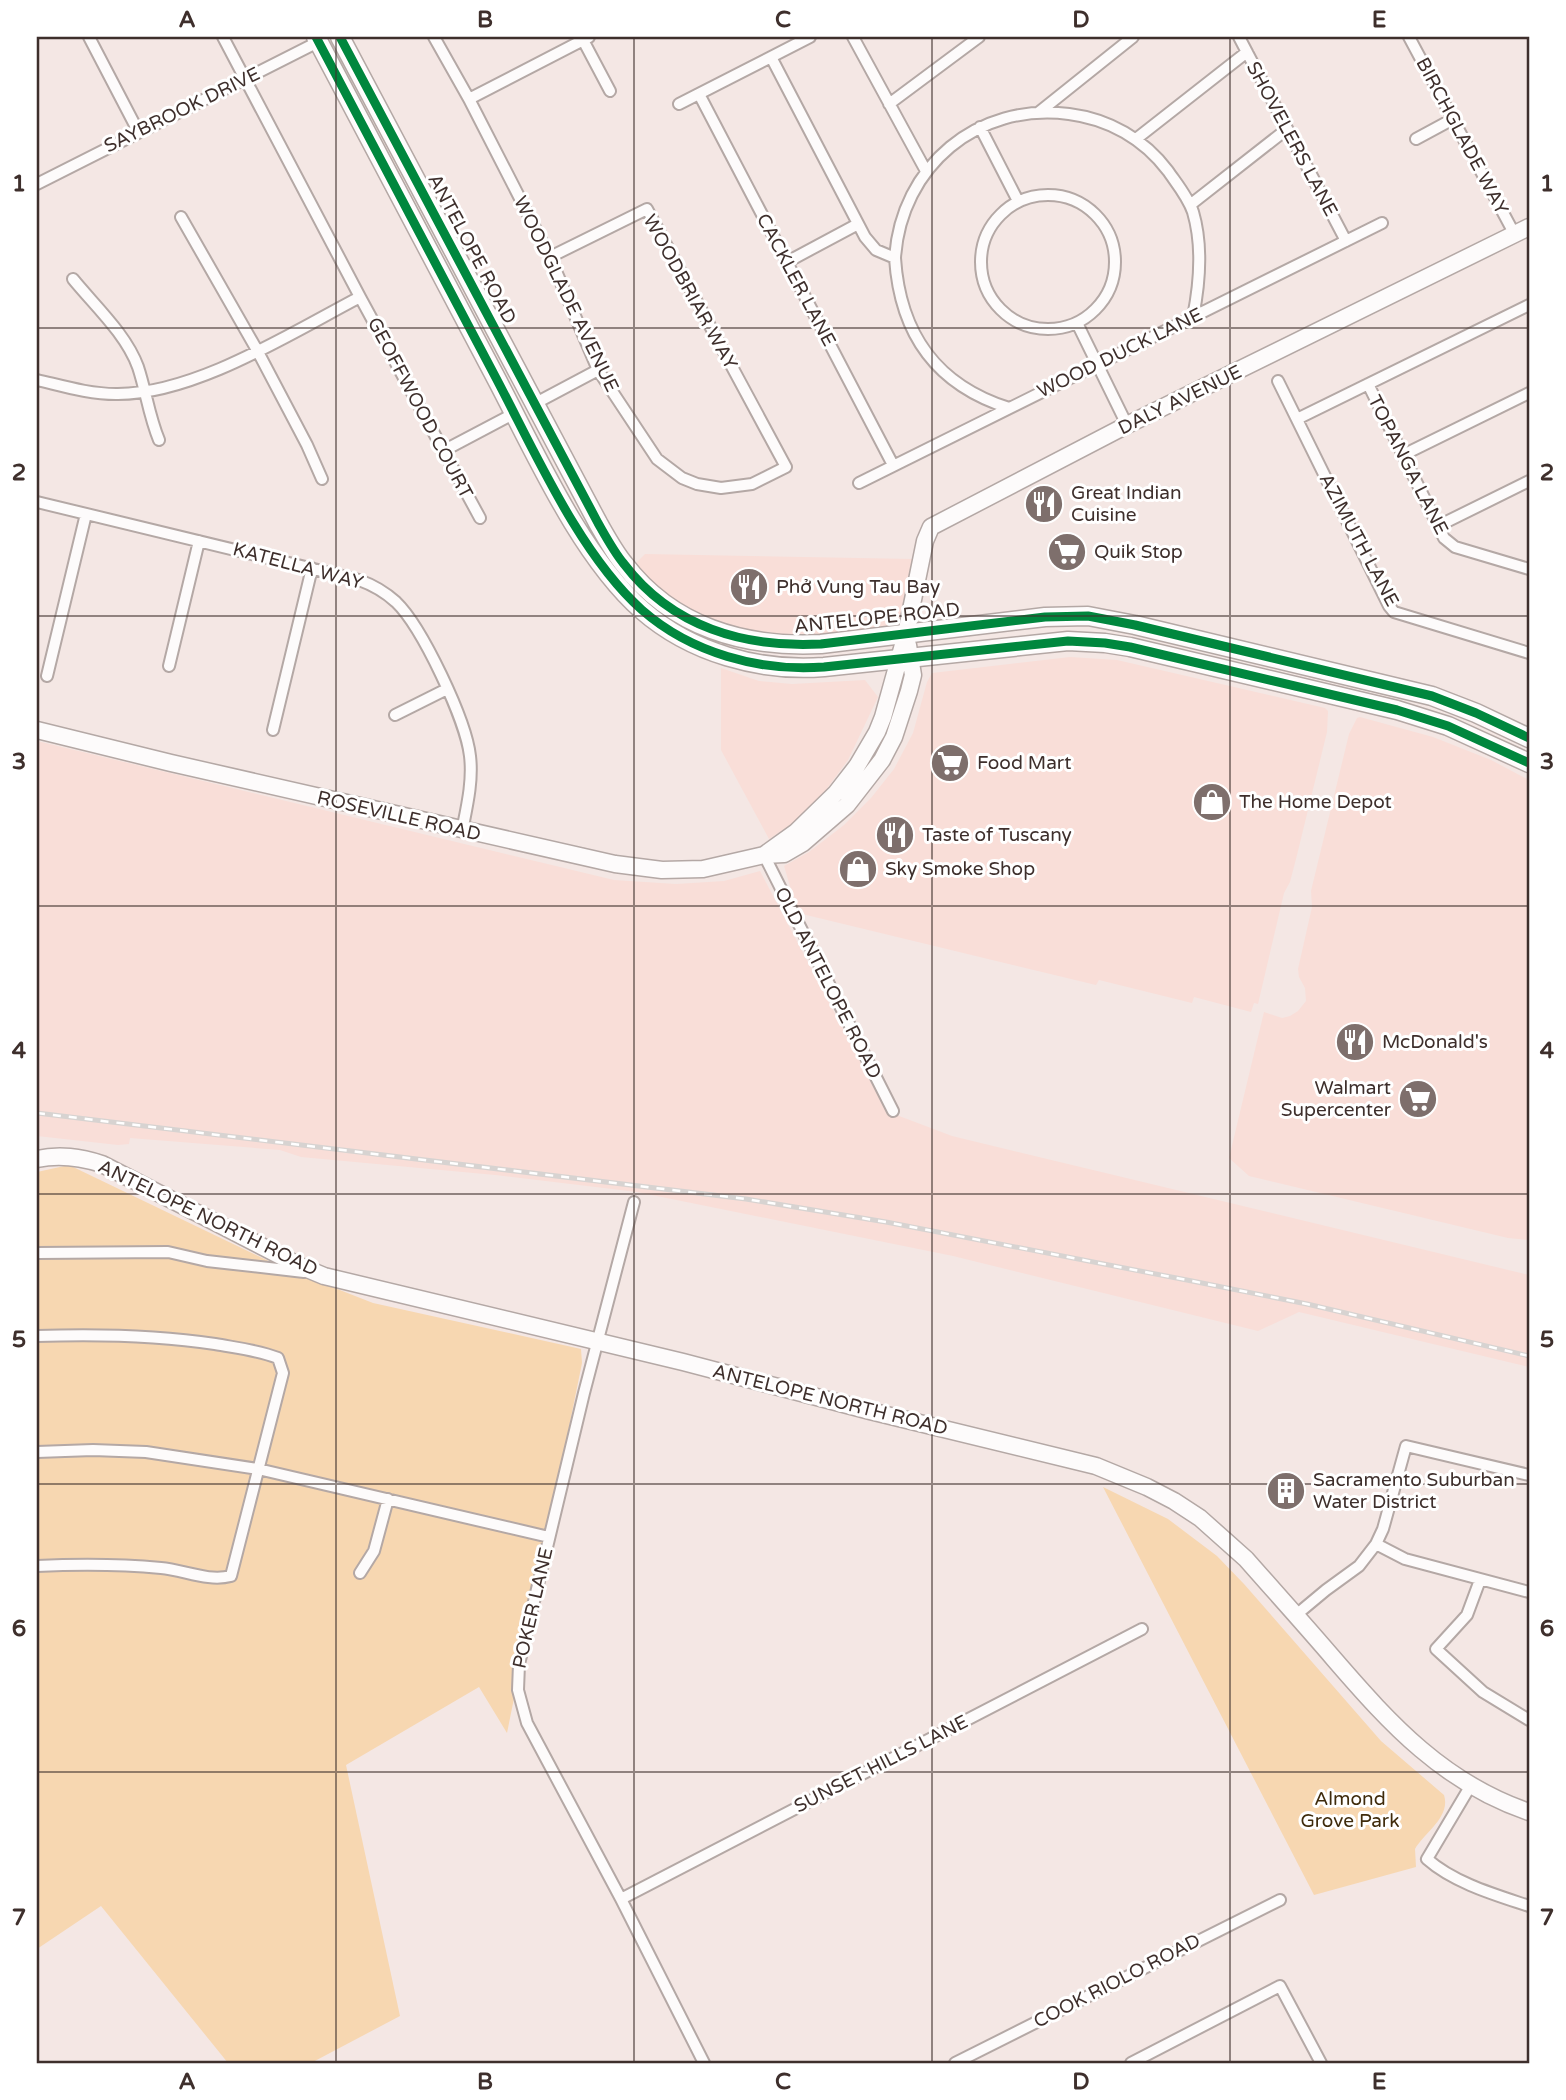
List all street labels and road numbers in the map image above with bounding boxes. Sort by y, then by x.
street label: BIRCHGLADE WAY [1411,54,1513,218]
street label: SHOVELERS LANE [1242,58,1342,220]
street label: SAYBROOK DRIVE [100,63,264,157]
street label: ANTELOPE ROAD [423,170,521,328]
street label: WOODGLADE AVENUE [509,192,623,396]
street label: CACKLER LANE [752,210,840,350]
street label: WOODBRIAR WAY [638,211,742,373]
street label: WOOD DUCK LANE [1034,303,1206,403]
street label: GEOFFWOOD COURT [363,314,477,503]
street label: DALY AVENUE [1115,361,1245,439]
street label: TOPANGA LANE [1363,392,1453,538]
street label: AZIMUTH LANE [1315,470,1403,610]
street label: KATELLA WAY [230,538,366,594]
street label: ANTELOPE ROAD [793,598,961,638]
street label: ROSEVILLE ROAD [315,786,483,846]
street label: OLD ANTELOPE ROAD [770,884,886,1082]
street label: ANTELOPE NORTH ROAD [95,1155,321,1281]
street label: ANTELOPE NORTH ROAD [710,1360,950,1440]
street label: POKER LANE [508,1545,558,1671]
street label: SUNSET HILLS LANE [790,1711,972,1817]
street label: COOK RIOLO ROAD [1030,1929,1204,2033]

